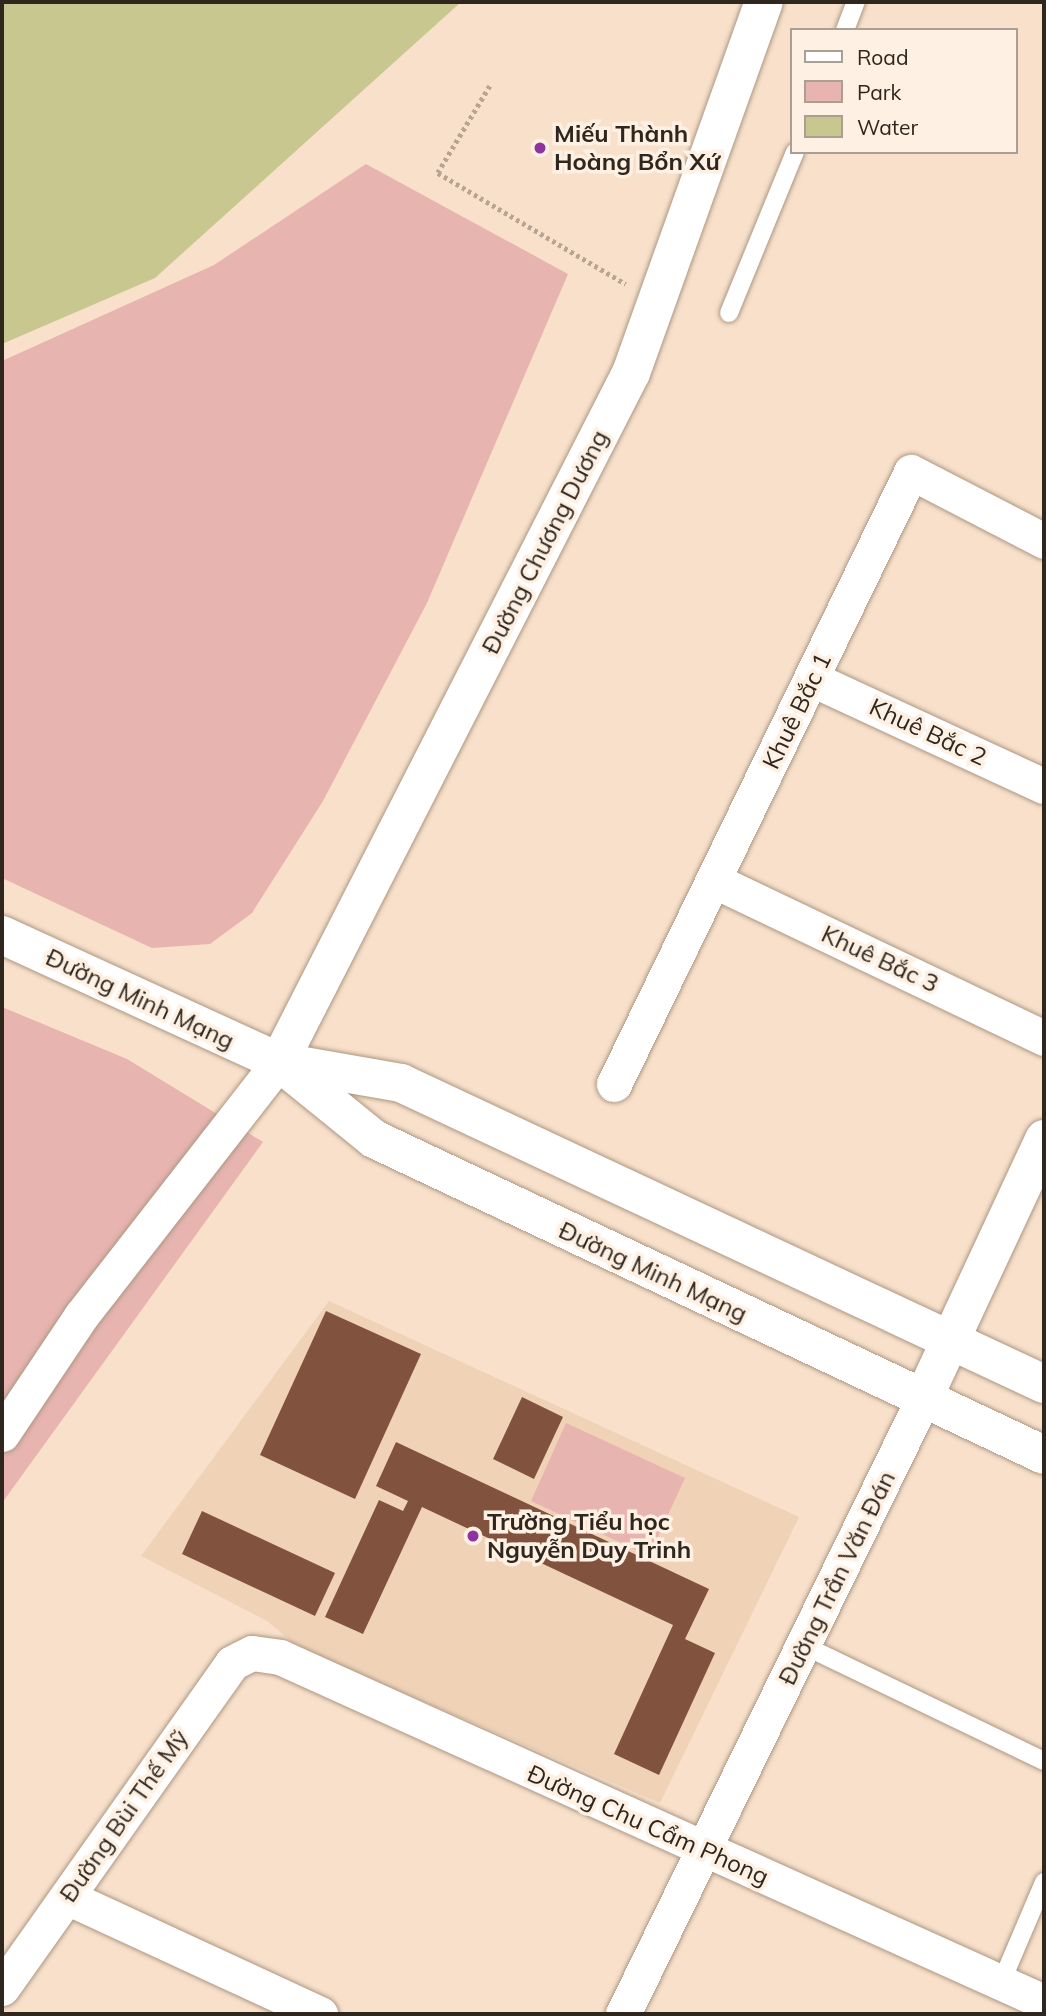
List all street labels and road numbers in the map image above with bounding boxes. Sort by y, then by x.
street label: Đường Chương Dương [476,425,614,659]
street label: Khuê Bắc 1 [757,648,837,774]
street label: Khuê Bắc 2 [865,692,991,772]
street label: Khuê Bắc 3 [817,919,943,999]
street label: Đường Minh Mạng [41,943,239,1055]
street label: Đường Minh Mạng [554,1216,752,1328]
street label: Đường Trần Văn Đán [773,1466,901,1690]
street label: Đường Bùi Thế Mỹ [54,1724,194,1908]
street label: Đường Chu Cẩm Phong [523,1759,773,1891]

